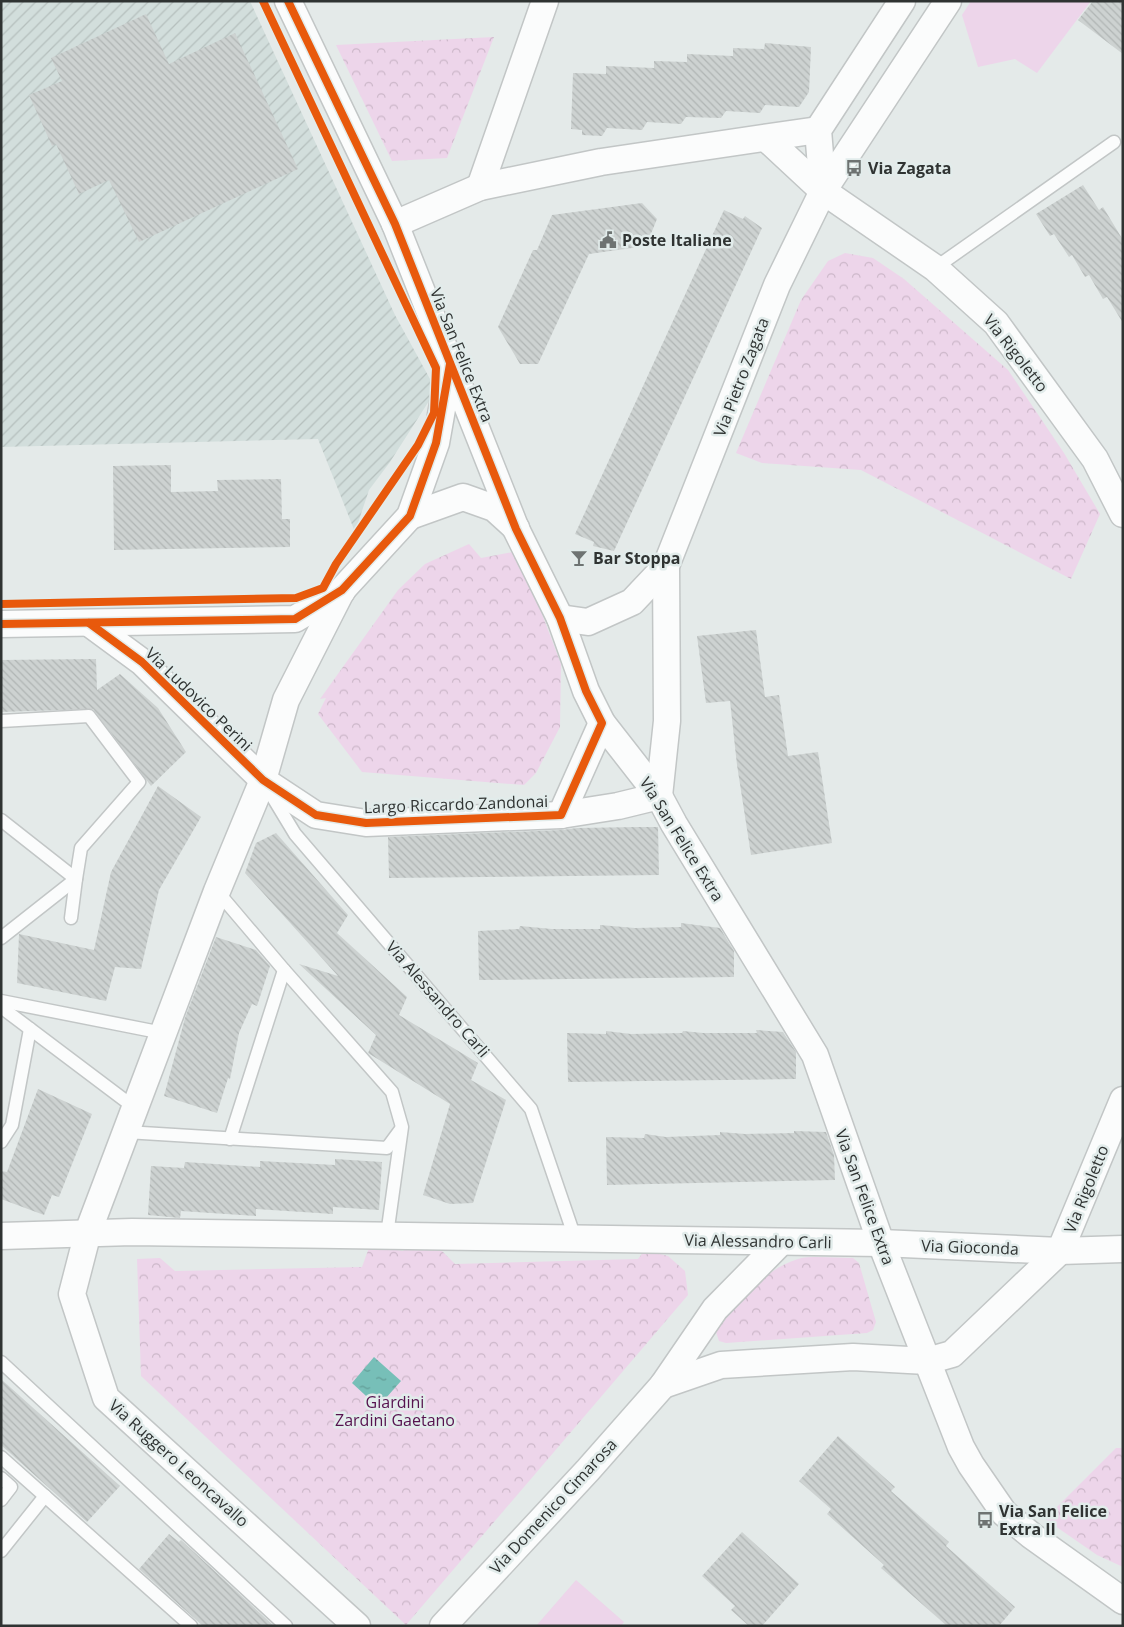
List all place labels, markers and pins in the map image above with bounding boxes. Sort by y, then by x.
place label: Via Zagata [868,157,951,179]
bus stop icon: Via Zagata [844,158,864,178]
place label: Poste Italiane [622,229,732,251]
public building icon: Poste Italiane [598,230,618,250]
place label: Bar Stoppa [593,547,680,569]
bar icon: Bar Stoppa [569,548,589,568]
place label: Via San Felice Extra II [999,1500,1107,1540]
bus stop icon: Via San Felice Extra II [975,1510,995,1530]

